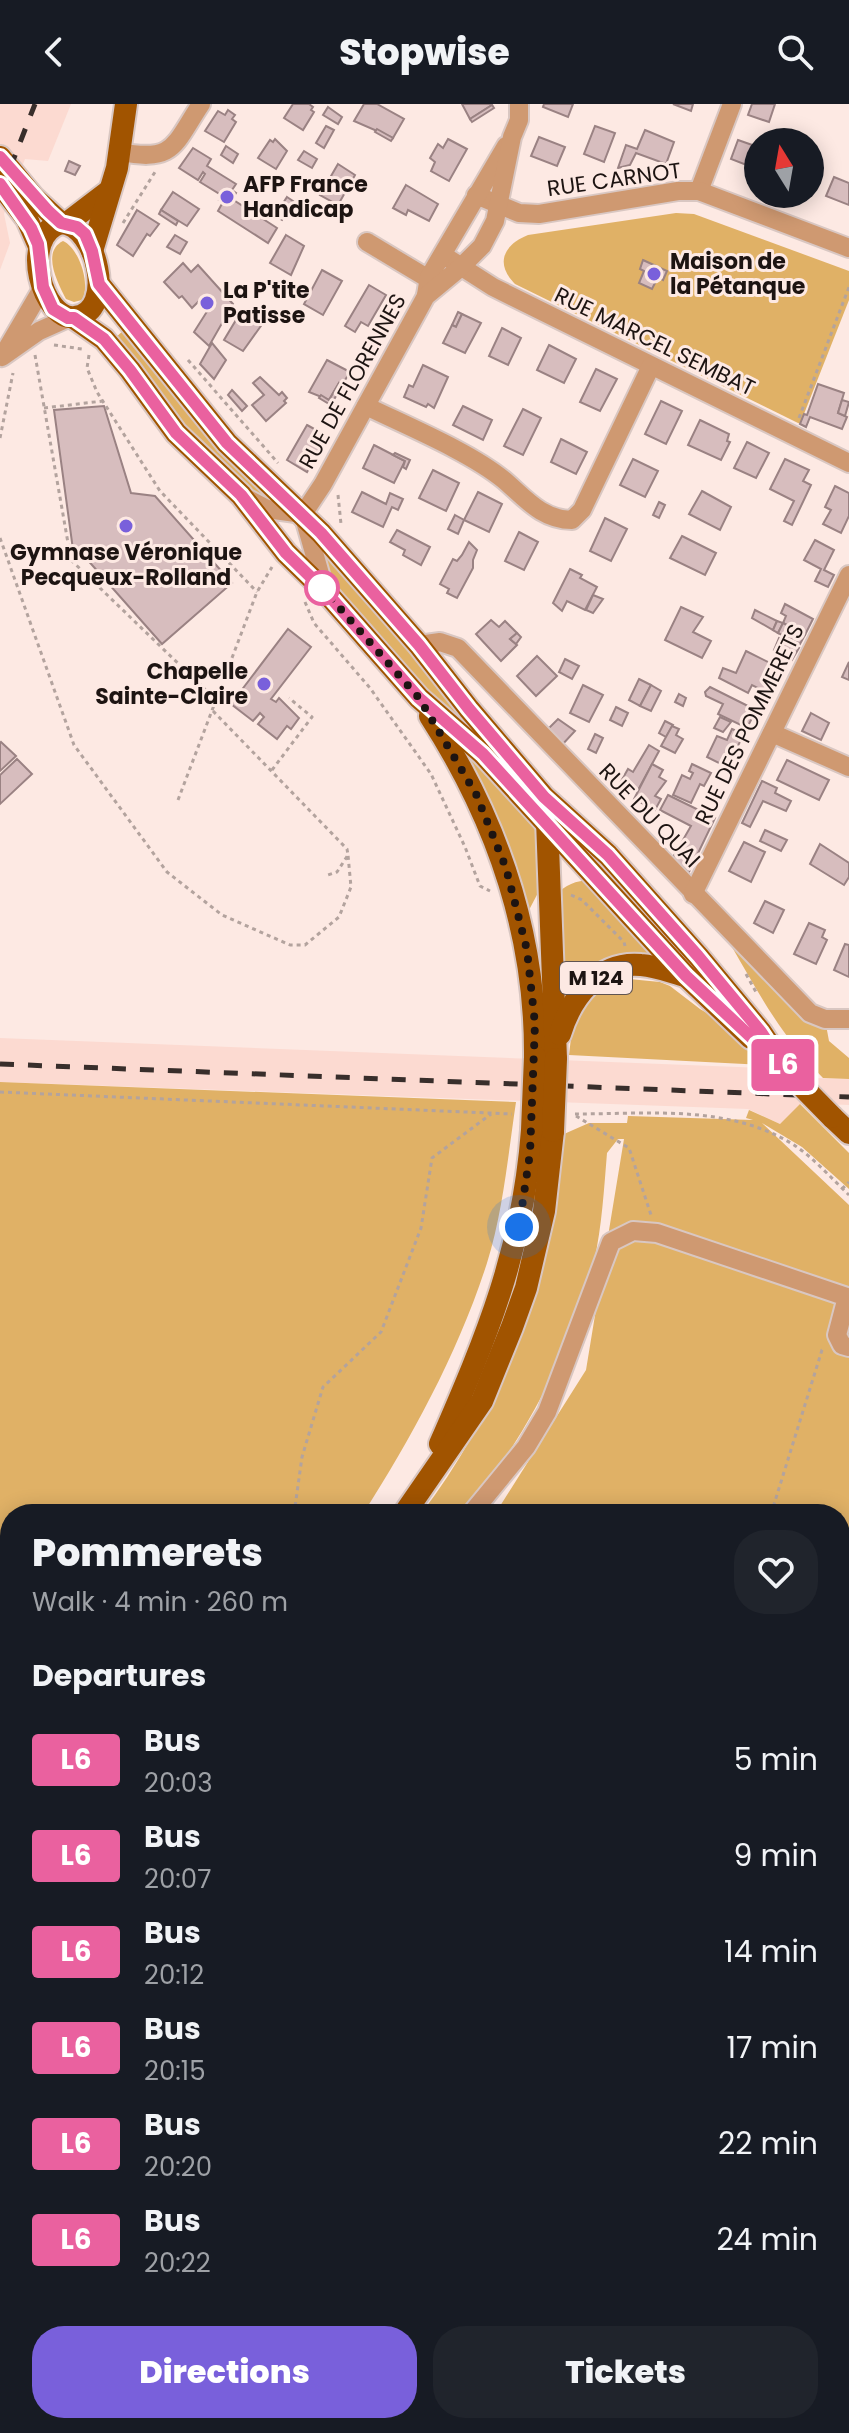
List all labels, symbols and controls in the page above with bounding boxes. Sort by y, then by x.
text: Stopwise [339,27,510,78]
icon: back [32,30,76,74]
icon: search [773,30,817,74]
north arrow [744,128,824,208]
map controls [744,128,824,208]
street label: RUE CARNOT [545,155,683,204]
place label: AFP France Handicap [243,169,368,225]
marker: AFP France Handicap [218,188,236,206]
place label: Maison de la Pétanque [670,246,805,302]
marker: Maison de la Pétanque [645,265,663,283]
place label: La P'tite Patisse [223,275,310,331]
street label: RUE MARCEL SEMBAT [549,279,760,404]
street label: RUE DE FLORENNES [291,288,413,474]
marker: La P'tite Patisse [198,294,216,312]
marker: Gymnase Véronique Pecqueux-Rolland [117,517,135,535]
place label: Gymnase Véronique Pecqueux-Rolland [10,537,242,593]
unlabelled marker [305,571,339,605]
street label: RUE DES POMMERETS [687,619,812,830]
place label: Chapelle Sainte-Claire [95,656,248,712]
marker: Chapelle Sainte-Claire [255,675,273,693]
street label: RUE DU QUAI [592,756,707,874]
road number: M 124 [560,962,632,994]
line badge: L6 [747,1039,819,1091]
text: L6 [767,1045,799,1084]
your location [499,1207,539,1247]
text: Pommerets [32,1526,263,1579]
button: heart [734,1530,818,1614]
text: Walk · 4 min · 260 m [32,1584,288,1620]
text: Departures [32,1654,206,1697]
text: Bus [144,1719,201,1762]
text: 5 min [734,1738,818,1781]
text: L6 [60,1740,92,1779]
text: 20:03 [144,1765,212,1801]
text: Bus [144,1815,201,1858]
text: 9 min [734,1834,818,1877]
text: L6 [60,1836,92,1875]
text: 20:07 [144,1861,211,1897]
text: Bus [144,1911,201,1954]
text: 14 min [724,1930,818,1973]
text: L6 [60,1932,92,1971]
text: 20:12 [144,1957,204,1993]
text: Bus [144,2007,201,2050]
text: 17 min [727,2026,818,2069]
text: L6 [60,2028,92,2067]
text: 20:15 [144,2053,205,2089]
text: Bus [144,2103,201,2146]
text: 22 min [718,2122,818,2165]
text: L6 [60,2124,92,2163]
text: 20:20 [144,2149,212,2185]
text: Bus [144,2199,201,2242]
text: 24 min [716,2218,818,2261]
text: L6 [60,2220,92,2259]
text: 20:22 [144,2245,211,2281]
button: Directions [32,2326,417,2418]
button: Tickets [433,2326,818,2418]

